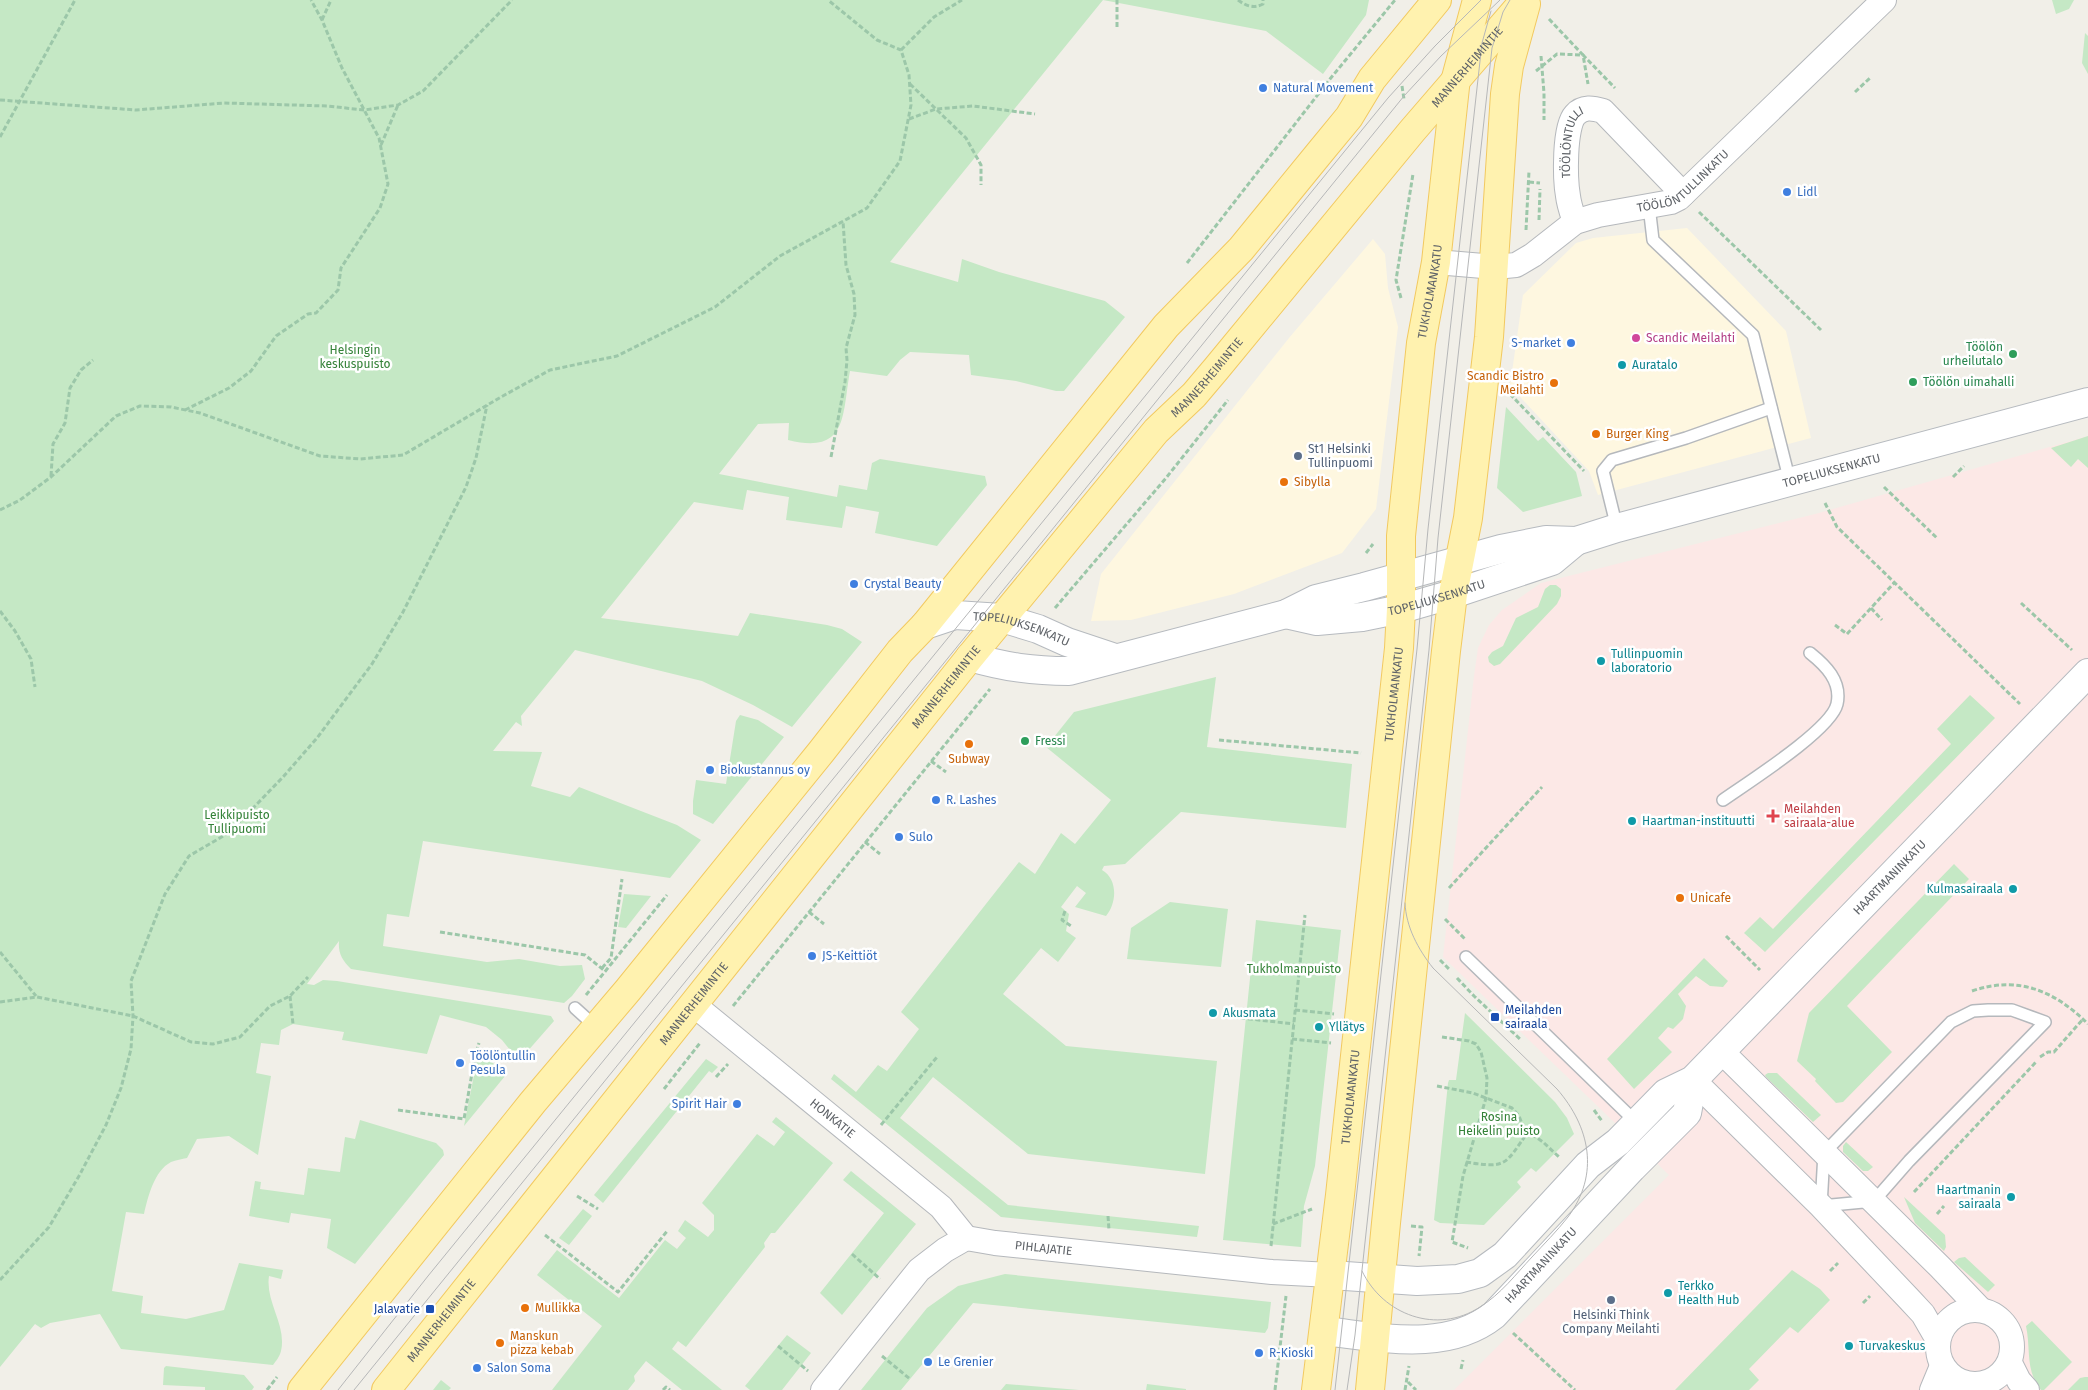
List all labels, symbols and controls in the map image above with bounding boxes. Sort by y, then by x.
street label: MANNERHEIMINTIE [1429,24,1506,110]
place label: Natural Movement [1273,81,1374,95]
marker: Natural Movement [1257,82,1269,94]
street label: TÖÖLÖNTULLI [1557,103,1586,178]
street label: TÖÖLÖNTULLINKATU [1636,147,1732,215]
place label: Lidl [1797,185,1818,199]
marker: Lidl [1781,186,1793,198]
street label: TUKHOLMANKATU [1415,244,1445,340]
place label: Scandic Meilahti [1646,331,1735,345]
marker: Scandic Meilahti [1630,332,1642,344]
street label: MANNERHEIMINTIE [1168,335,1246,420]
place label: S-market [1511,336,1562,350]
marker: S-market [1565,337,1577,349]
place label: Töölön urheilutalo [1943,340,2003,368]
park label: Helsingin keskuspuisto [319,343,391,371]
marker: Töölön urheilutalo [2007,348,2019,360]
place label: Auratalo [1632,358,1678,372]
marker: Auratalo [1616,359,1628,371]
place label: Scandic Bistro Meilahti [1467,369,1544,397]
place label: Töölön uimahalli [1923,375,2014,389]
marker: Töölön uimahalli [1907,376,1919,388]
marker: Scandic Bistro Meilahti [1548,377,1560,389]
place label: Burger King [1606,427,1670,441]
marker: Burger King [1590,428,1602,440]
place label: St1 Helsinki Tullinpuomi [1308,442,1373,470]
marker: St1 Helsinki Tullinpuomi [1292,450,1304,462]
street label: TOPELIUKSENKATU [1781,451,1882,490]
place label: Sibylla [1294,475,1330,489]
marker: Sibylla [1278,476,1290,488]
place label: Crystal Beauty [864,577,941,591]
street label: TOPELIUKSENKATU [1387,577,1487,618]
marker: Crystal Beauty [848,578,860,590]
street label: TOPELIUKSENKATU [973,609,1072,649]
street label: MANNERHEIMINTIE [909,643,983,731]
street label: TUKHOLMANKATU [1382,646,1406,743]
place label: Tullinpuomin laboratorio [1611,647,1683,675]
marker: Tullinpuomin laboratorio [1595,655,1607,667]
place label: Fressi [1035,734,1066,748]
marker: Fressi [1019,735,1031,747]
marker: Subway [963,738,975,750]
place label: Subway [948,752,990,766]
place label: Biokustannus oy [720,763,810,777]
marker: Biokustannus oy [704,764,716,776]
place label: R. Lashes [946,793,997,807]
marker: R. Lashes [930,794,942,806]
place label: Meilahden sairaala-alue [1784,802,1854,830]
park label: Leikkipuisto Tullipuomi [204,808,270,836]
marker: Meilahden sairaala-alue [1766,809,1780,823]
place label: Haartman-instituutti [1642,814,1755,828]
marker: Haartman-instituutti [1626,815,1638,827]
place label: Sulo [909,830,933,844]
marker: Sulo [893,831,905,843]
street label: HAARTMANINKATU [1850,837,1929,918]
place label: Kulmasairaala [1926,882,2003,896]
marker: Kulmasairaala [2007,883,2019,895]
place label: Unicafe [1690,891,1731,905]
marker: Unicafe [1674,892,1686,904]
place label: JS-Keittiöt [822,949,878,963]
marker: JS-Keittiöt [806,950,818,962]
street label: MANNERHEIMINTIE [657,959,731,1048]
park label: Tukholmanpuisto [1247,962,1341,976]
place label: Meilahden sairaala [1505,1003,1562,1031]
place label: Akusmata [1223,1006,1276,1020]
marker: Akusmata [1207,1007,1219,1019]
marker: Meilahden sairaala [1489,1011,1501,1023]
place label: Yllätys [1329,1020,1365,1034]
marker: Yllätys [1313,1021,1325,1033]
place label: Töölöntullin Pesula [470,1049,536,1077]
street label: TUKHOLMANKATU [1338,1049,1363,1145]
marker: Töölöntullin Pesula [454,1057,466,1069]
street label: HONKATIE [807,1096,858,1141]
place label: Spirit Hair [672,1097,727,1111]
marker: Spirit Hair [731,1098,743,1110]
park label: Rosina Heikelin puisto [1458,1110,1540,1138]
place label: Haartmanin sairaala [1937,1183,2001,1211]
marker: Haartmanin sairaala [2005,1191,2017,1203]
street label: HAARTMANINKATU [1502,1224,1580,1306]
street label: PIHLAJATIE [1014,1238,1073,1258]
street label: MANNERHEIMINTIE [404,1276,479,1365]
place label: Terkko Health Hub [1678,1279,1739,1307]
marker: Terkko Health Hub [1662,1287,1674,1299]
marker: Helsinki Think Company Meilahti [1605,1294,1617,1306]
place label: Mullikka [535,1301,580,1315]
place label: Jalavatie [374,1302,420,1316]
marker: Mullikka [519,1302,531,1314]
marker: Jalavatie [424,1303,436,1315]
place label: Helsinki Think Company Meilahti [1562,1308,1660,1336]
place label: Manskun pizza kebab [510,1329,574,1357]
marker: Manskun pizza kebab [494,1337,506,1349]
place label: Turvakeskus [1859,1339,1926,1353]
marker: Turvakeskus [1843,1340,1855,1352]
place label: R-Kioski [1269,1346,1313,1360]
marker: R-Kioski [1253,1347,1265,1359]
place label: Le Grenier [938,1355,994,1369]
marker: Le Grenier [922,1356,934,1368]
place label: Salon Soma [487,1361,551,1375]
marker: Salon Soma [471,1362,483,1374]

